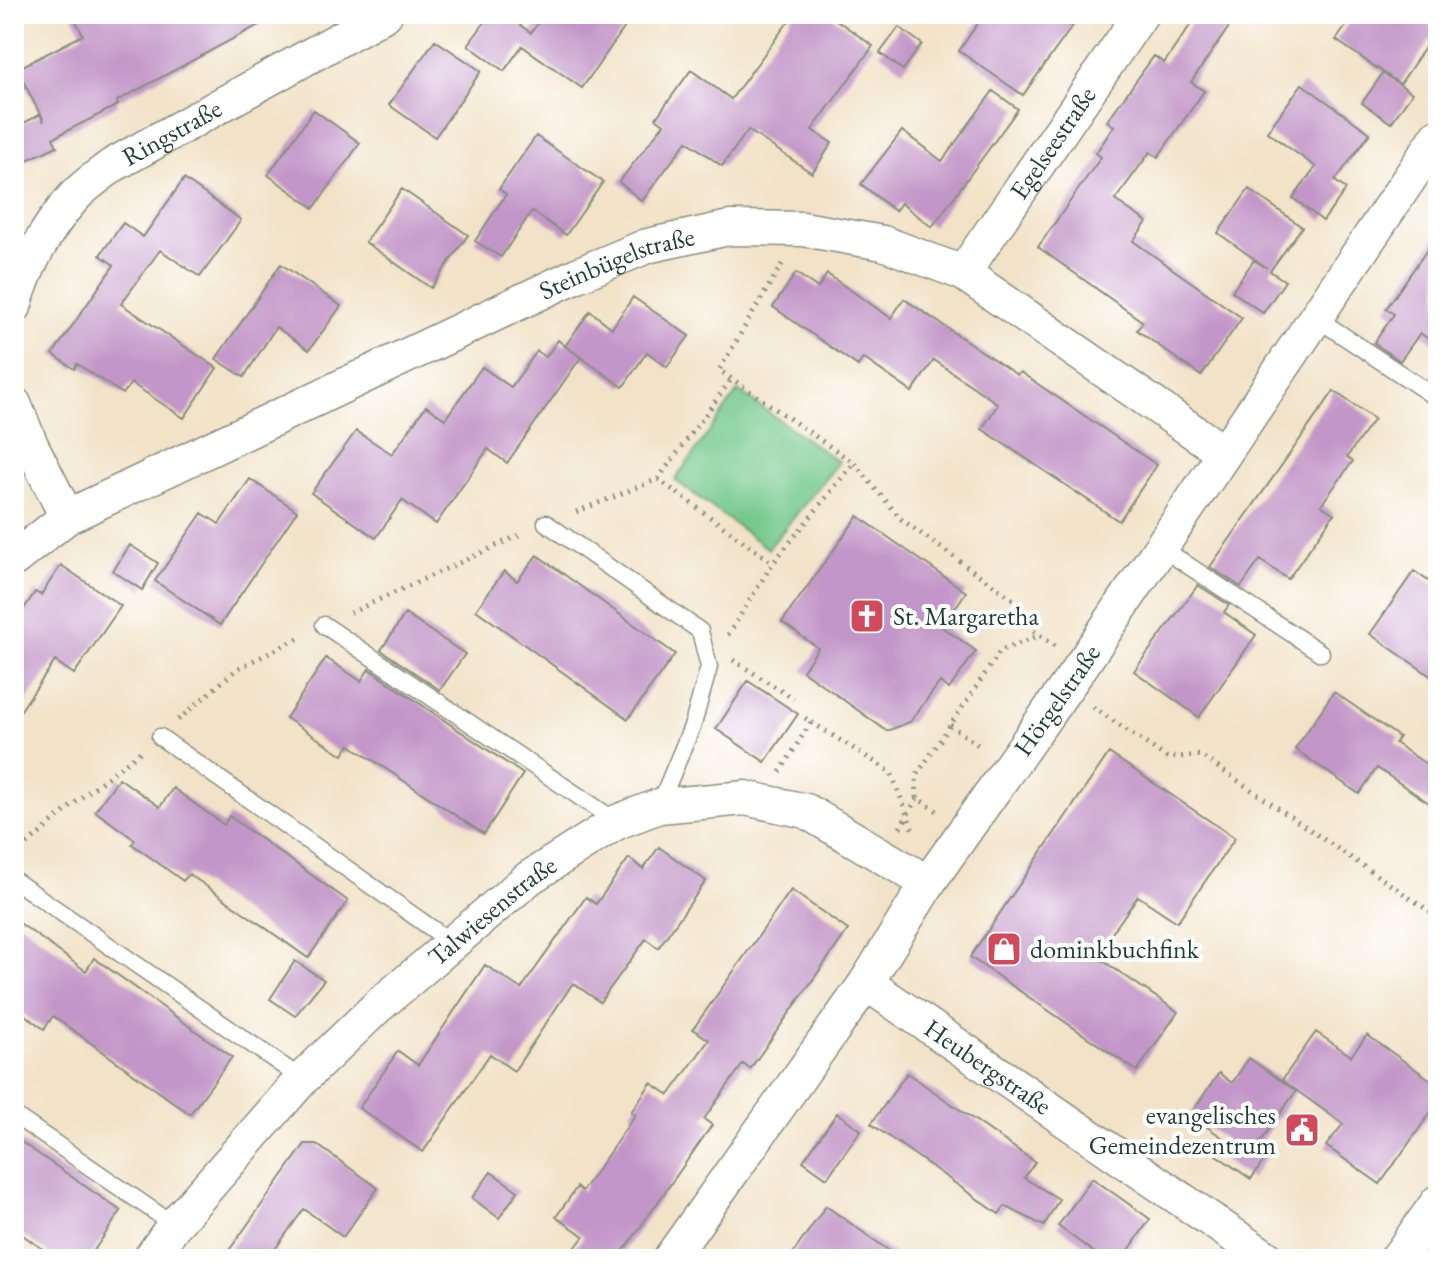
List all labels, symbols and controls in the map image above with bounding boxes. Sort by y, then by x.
street label: Egelseestraße [1002,80,1103,206]
street label: Ringstraße [116,91,227,174]
street label: Steinbügelstraße [533,219,698,308]
church icon: St. Margaretha [848,597,886,635]
place label: St. Margaretha [893,599,1039,633]
street label: Hörgelstraße [1006,637,1108,763]
street label: Talwiesenstraße [421,848,563,973]
shop icon: dominkbuchfink [985,930,1023,968]
place label: dominkbuchfink [1030,932,1200,966]
street label: Heubergstraße [918,1011,1058,1122]
place label: evangelisches Gemeindezentrum [1089,1098,1276,1162]
public building icon: evangelisches Gemeindezentrum [1283,1111,1321,1149]

